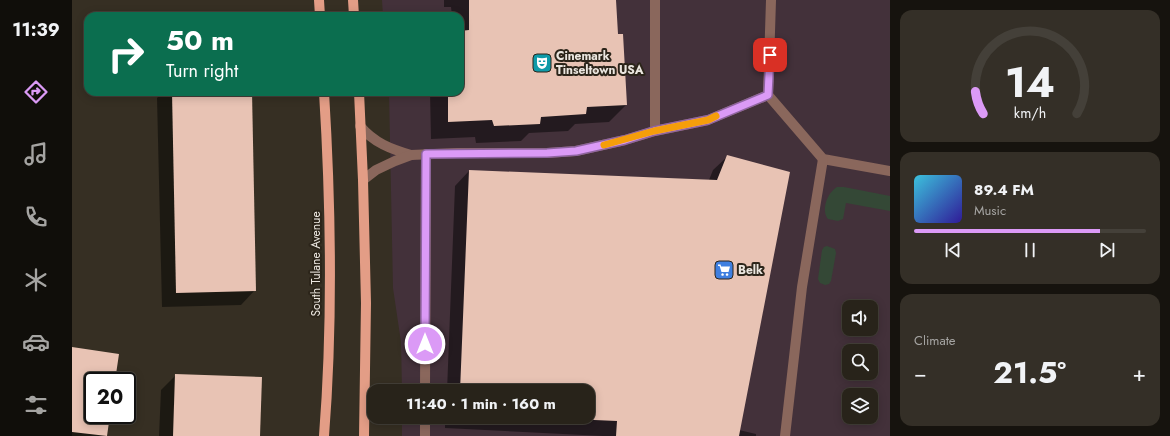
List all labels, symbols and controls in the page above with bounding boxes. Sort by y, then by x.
text: 11:39 [12,17,60,43]
text: 50 m [166,20,234,61]
icon: right [100,28,152,80]
pin [753,38,787,72]
icon: arrive [759,44,781,66]
place label: Cinemark Tinseltown USA [556,47,644,79]
theatre icon: Cinemark Tinseltown USA [531,52,553,74]
text: 14 [1005,52,1055,113]
text: Turn right [166,58,238,84]
icon: directions [22,78,50,106]
text: km/h [1014,103,1046,123]
icon: music [22,140,50,168]
text: 89.4 FM [974,179,1034,201]
text: Music [974,201,1006,220]
icon: phone [22,203,50,231]
street label: South Tulane Avenue [307,211,325,317]
icon: previous [942,239,964,261]
icon: pause [1019,239,1041,261]
icon: next [1096,239,1118,261]
supermarket icon: Belk [713,259,735,281]
place label: Belk [738,261,763,279]
icon: climate [22,266,50,294]
map controls [842,300,878,424]
button: sound [842,300,878,336]
position arrow [404,323,446,365]
icon: car [22,328,50,356]
text: Climate [914,331,955,350]
button: search [842,344,878,380]
text: 21.5° [993,351,1066,394]
text: − [914,357,927,389]
text: + [1132,357,1146,389]
speed limit sign: 20 [84,372,136,424]
button: layers [842,388,878,424]
icon: filters [22,391,50,419]
text: 11:40 · 1 min · 160 m [406,393,556,415]

